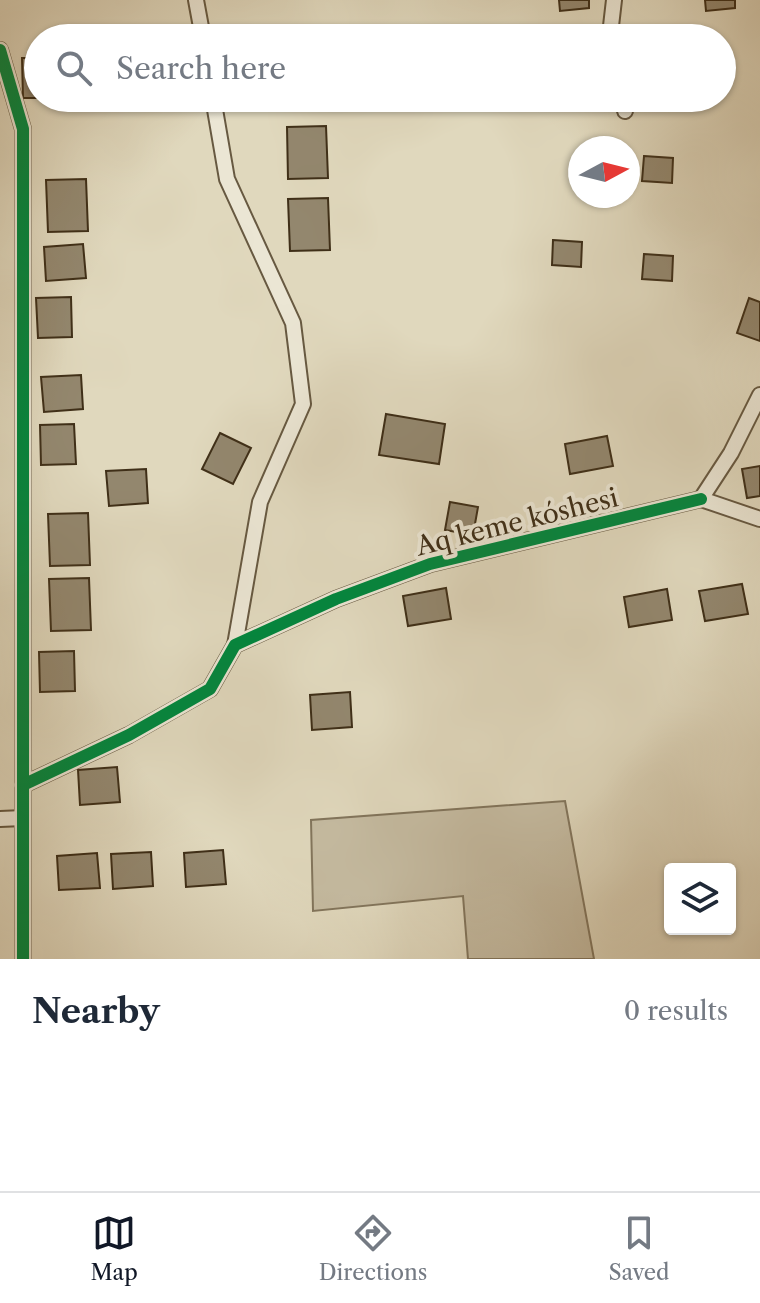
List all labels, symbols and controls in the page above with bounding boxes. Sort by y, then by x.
search box [24,24,736,112]
icon: search [52,46,96,90]
text: Search here [116,50,286,87]
north arrow [568,136,640,208]
street label: Aq keme kóshesi [412,481,621,563]
map controls [664,863,736,935]
button: layers [664,863,736,935]
text: Nearby [32,990,160,1032]
text: 0 results [624,995,728,1027]
tab: Map [90,1211,138,1286]
tab: Directions [319,1211,427,1286]
tab: Saved [608,1211,669,1286]

